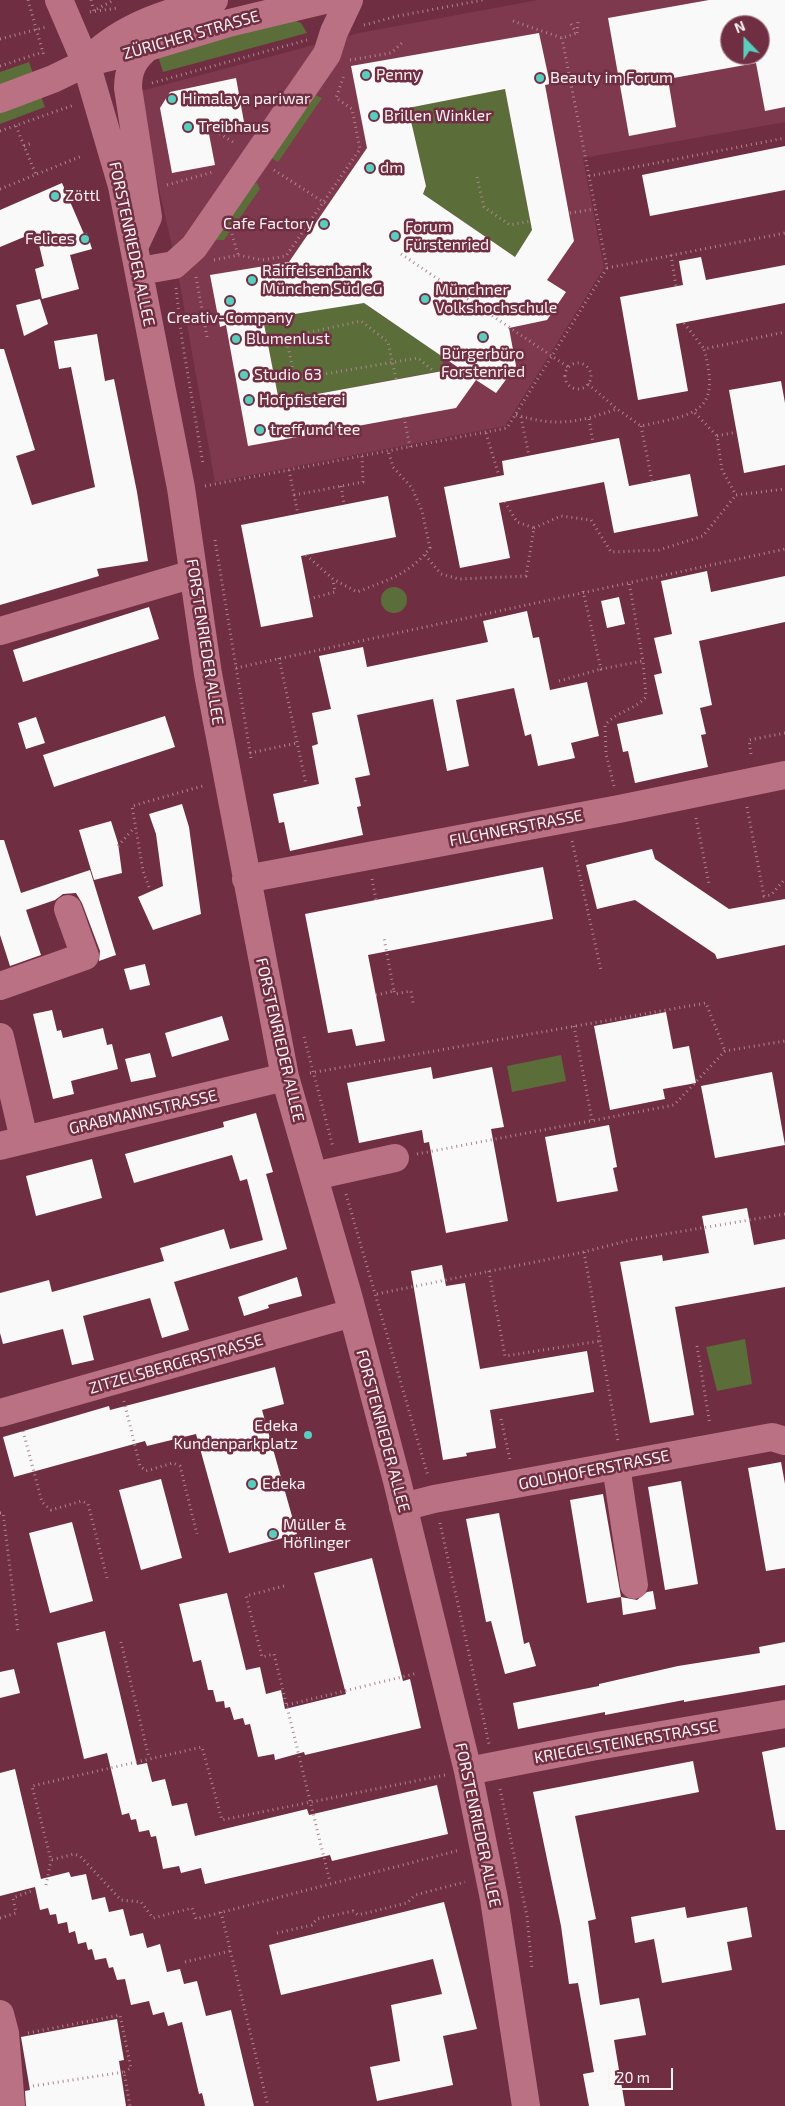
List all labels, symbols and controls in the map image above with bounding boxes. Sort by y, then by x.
street label: ZÜRICHER STRASSE [121,6,261,64]
north arrow [720,15,770,65]
text: N [732,17,747,36]
place label: Penny [376,65,421,85]
place label: Beauty im Forum [550,68,673,88]
marker: Penny [360,69,372,81]
marker: Beauty im Forum [534,72,546,84]
place label: Himalaya pariwar [182,89,311,109]
marker: Himalaya pariwar [166,93,178,105]
place label: Brillen Winkler [384,106,492,126]
marker: Brillen Winkler [368,110,380,122]
place label: Treibhaus [198,117,269,137]
marker: Treibhaus [182,121,194,133]
place label: dm [380,158,403,178]
street label: FORSTENRIEDER ALLEE [105,160,159,328]
marker: dm [364,162,376,174]
place label: Zöttl [65,186,100,206]
marker: Zöttl [49,190,61,202]
place label: Cafe Factory [223,214,314,234]
place label: Forum Fürstenried [405,217,489,255]
marker: Cafe Factory [318,218,330,230]
place label: Felices [25,229,75,249]
marker: Forum Fürstenried [389,230,401,242]
marker: Felices [79,233,91,245]
place label: Raiffeisenbank München Süd eG [262,261,382,299]
marker: Raiffeisenbank München Süd eG [246,274,258,286]
place label: Münchner Volkshochschule [435,280,557,318]
marker: Münchner Volkshochschule [419,293,431,305]
marker: Creativ-Company [224,295,236,307]
place label: Creativ-Company [167,308,293,328]
place label: Blumenlust [246,329,330,349]
marker: Bürgerbüro Forstenried [477,331,489,343]
marker: Blumenlust [230,333,242,345]
place label: Bürgerbüro Forstenried [441,344,525,382]
place label: Studio 63 [254,365,322,385]
marker: Studio 63 [238,369,250,381]
place label: Hofpfisterei [259,390,345,410]
marker: Hofpfisterei [243,394,255,406]
place label: treff und tee [270,420,360,440]
marker: treff und tee [254,424,266,436]
street label: FORSTENRIEDER ALLEE [182,558,228,726]
street label: FILCHNERSTRASSE [448,806,584,850]
street label: FORSTENRIEDER ALLEE [252,956,308,1124]
street label: GRABMANNSTRASSE [67,1086,219,1138]
street label: ZITZELSBERGERSTRASSE [87,1330,265,1398]
street label: FORSTENRIEDER ALLEE [352,1347,414,1515]
place label: Edeka Kundenparkplatz [173,1416,298,1454]
marker: Edeka Kundenparkplatz [302,1429,314,1441]
street label: GOLDHOFERSTRASSE [517,1446,671,1494]
place label: Edeka [262,1474,306,1494]
marker: Edeka [246,1478,258,1490]
place label: Müller & Höflinger [283,1515,351,1553]
marker: Müller & Höflinger [267,1528,279,1540]
street label: KRIEGELSTEINERSTRASSE [533,1716,719,1768]
street label: FORSTENRIEDER ALLEE [451,1741,505,1909]
scale bar [610,2058,675,2090]
text: 20 m [616,2068,650,2086]

